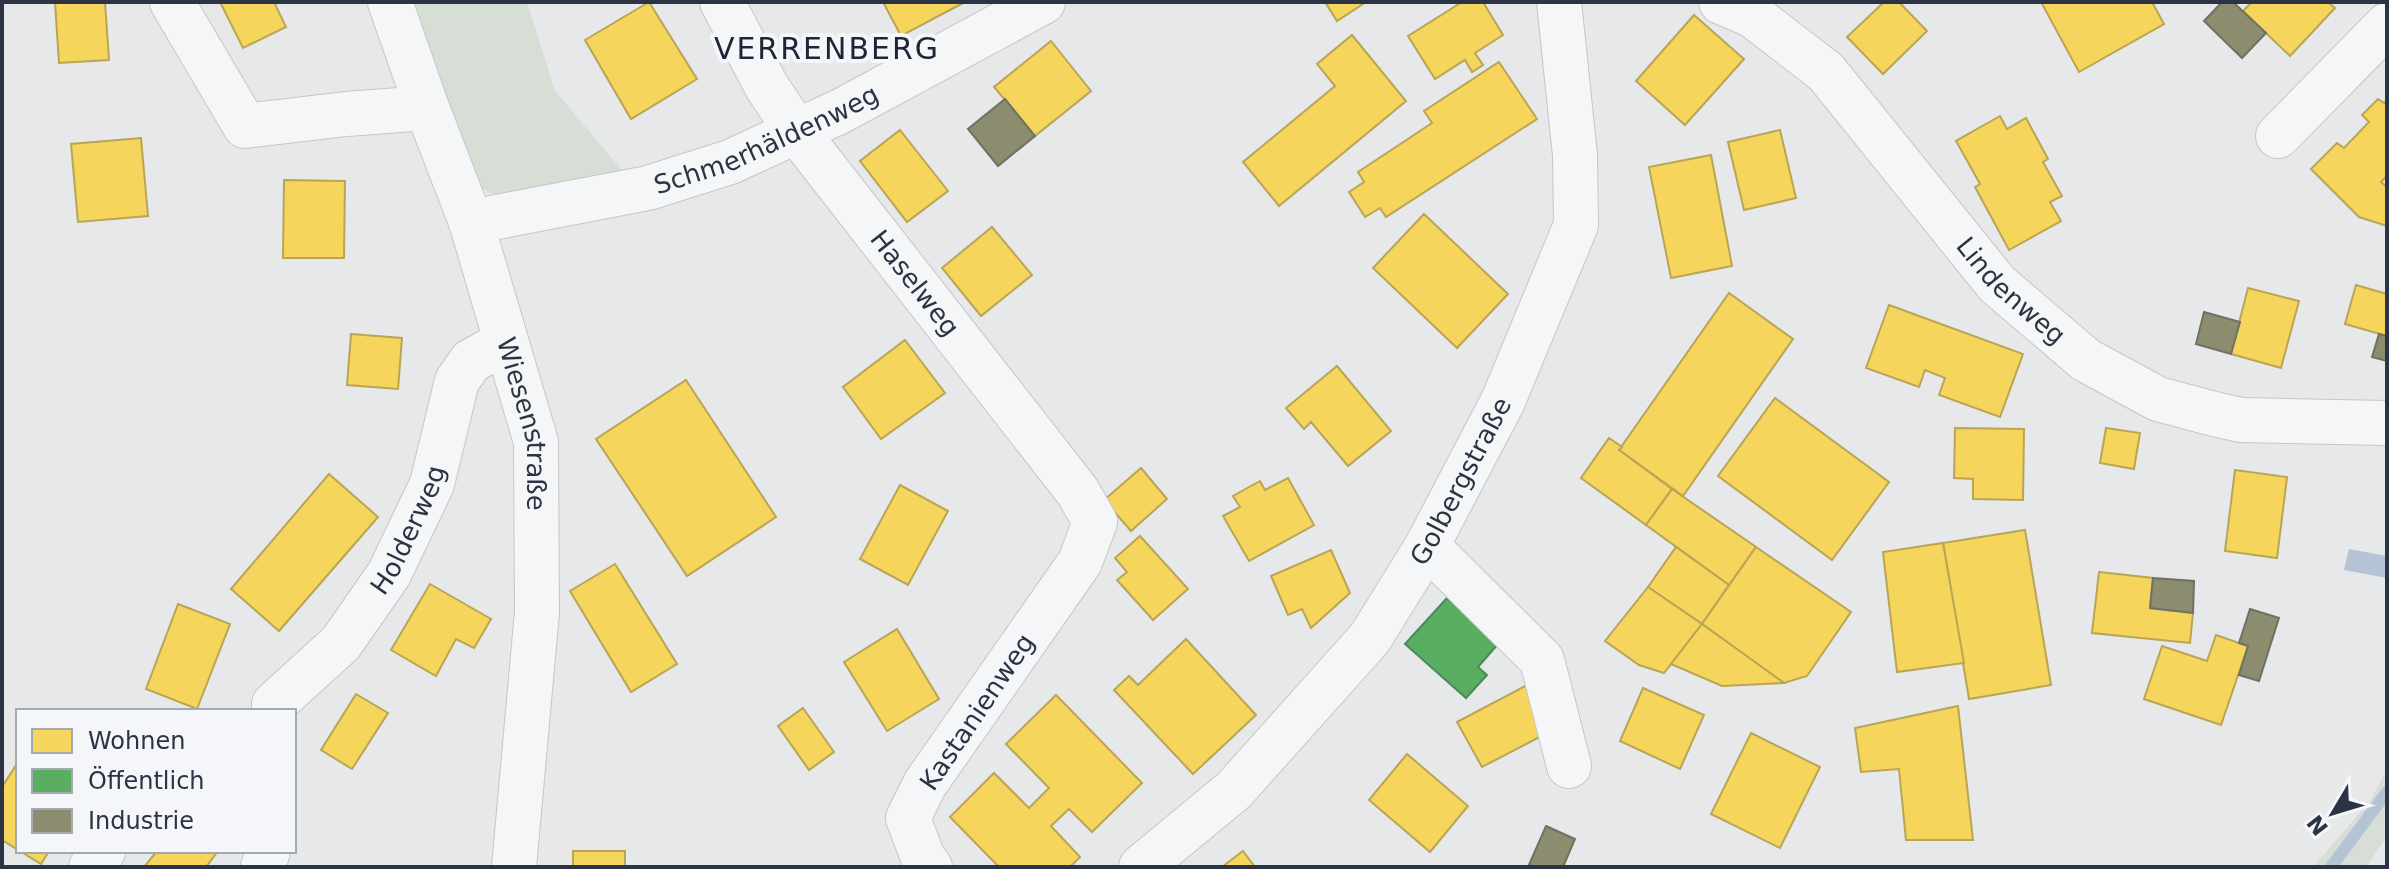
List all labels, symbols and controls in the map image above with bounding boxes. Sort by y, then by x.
district label: VERRENBERG [714,31,940,66]
street label: Schmerhäldenweg [650,79,884,200]
street label: Haselweg [864,224,966,342]
street label: Lindenweg [1950,231,2071,351]
street label: Wiesenstraße [491,334,551,511]
street label: Golbergstraße [1404,392,1517,571]
street label: Holderweg [364,463,451,600]
street label: Kastanienweg [914,628,1040,796]
legend [16,709,296,853]
text: Wohnen [88,727,185,755]
text: Öffentlich [88,766,205,795]
north arrow [2293,773,2373,853]
text: Industrie [88,807,194,835]
text: N [2302,810,2333,840]

